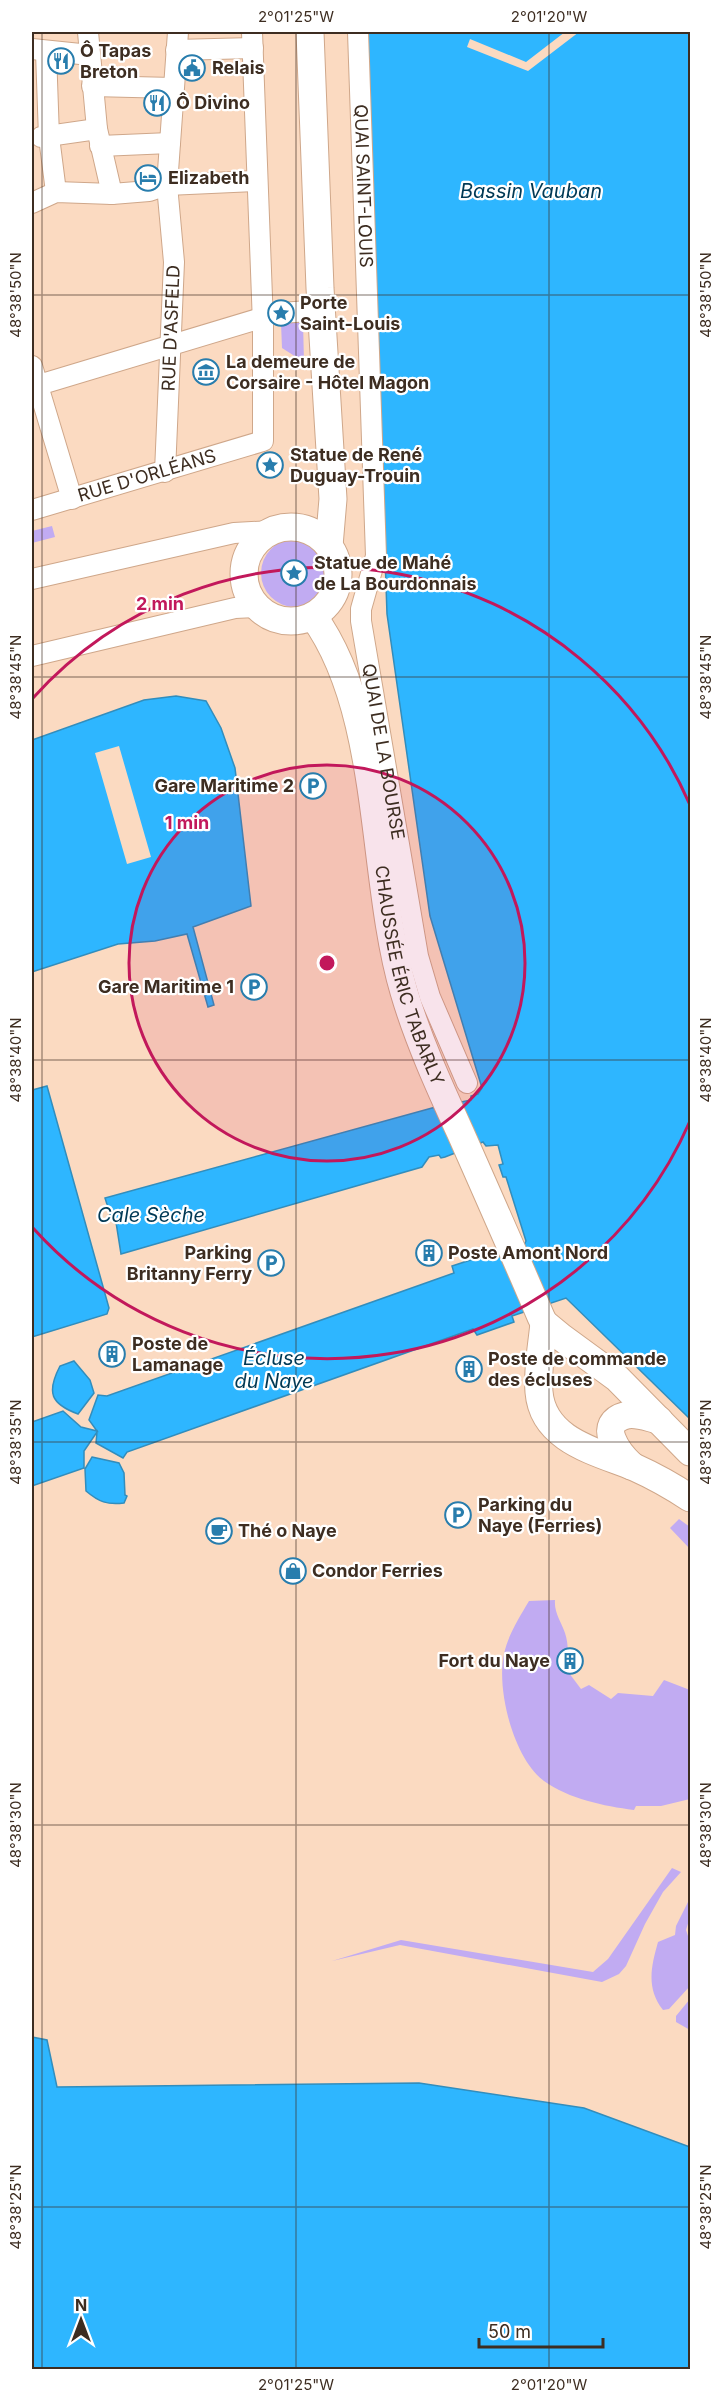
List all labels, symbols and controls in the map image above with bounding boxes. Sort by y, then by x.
text: 2°01'25"W [258,7,334,26]
text: 2°01'20"W [511,7,587,26]
place label: Ô Tapas Breton [80,40,151,82]
restaurant icon: Ô Tapas Breton [46,46,76,76]
public building icon: Relais [177,53,207,83]
place label: Relais [212,57,265,78]
restaurant icon: Ô Divino [142,88,172,118]
place label: Ô Divino [176,92,250,113]
street label: QUAI SAINT-LOUIS [350,104,377,268]
hotel icon: Elizabeth [133,163,163,193]
place label: Elizabeth [168,167,249,188]
water label: Bassin Vauban [460,179,602,203]
text: 48°38'50"N [6,252,25,338]
text: 48°38'50"N [696,252,715,338]
street label: RUE D'ASFELD [157,264,184,392]
place label: Porte Saint-Louis [300,292,400,334]
place icon: Porte Saint-Louis [266,298,296,328]
place label: La demeure de Corsaire - Hôtel Magon [226,351,429,393]
museum icon: La demeure de Corsaire - Hôtel Magon [191,357,221,387]
place label: Statue de René Duguay-Trouin [290,444,423,486]
street label: RUE D'ORLÉANS [75,445,218,506]
place icon: Statue de René Duguay-Trouin [255,450,285,480]
place label: Statue de Mahé de La Bourdonnais [314,552,476,594]
place icon: Statue de Mahé de La Bourdonnais [279,558,309,588]
text: 2 min [136,593,184,614]
text: 48°38'45"N [6,635,25,719]
text: 48°38'45"N [696,635,715,719]
street label: QUAI DE LA BOURSE [358,662,409,841]
parking icon: Gare Maritime 2 [298,771,328,801]
place label: Gare Maritime 2 [154,775,294,796]
text: 1 min [165,812,209,833]
street label: CHAUSSÉE ÉRIC TABARLY [371,864,449,1088]
centre of rings [317,953,337,973]
parking icon: Gare Maritime 1 [239,972,269,1002]
place label: Gare Maritime 1 [98,976,234,997]
text: 48°38'40"N [6,1017,25,1103]
text: 48°38'40"N [696,1017,715,1103]
water label: Cale Sèche [97,1203,205,1227]
building icon: Poste Amont Nord [414,1238,444,1268]
place label: Parking Britanny Ferry [127,1242,252,1284]
place label: Poste Amont Nord [448,1242,608,1263]
parking icon: Parking Britanny Ferry [256,1248,286,1278]
place label: Poste de Lamanage [132,1333,224,1375]
building icon: Poste de Lamanage [97,1339,127,1369]
water label: Écluse du Naye [234,1346,314,1393]
place label: Poste de commande des écluses [488,1348,667,1390]
building icon: Poste de commande des écluses [454,1354,484,1384]
text: 48°38'35"N [6,1399,25,1485]
text: 48°38'35"N [696,1399,715,1485]
place label: Parking du Naye (Ferries) [478,1494,602,1536]
parking icon: Parking du Naye (Ferries) [443,1500,473,1530]
cafe icon: Thé o Naye [204,1516,234,1546]
place label: Thé o Naye [238,1520,337,1541]
shop icon: Condor Ferries [278,1556,308,1586]
place label: Condor Ferries [312,1560,443,1581]
building icon: Fort du Naye [555,1646,585,1676]
place label: Fort du Naye [438,1650,550,1671]
text: 48°38'30"N [6,1782,25,1868]
text: 48°38'30"N [696,1782,715,1868]
text: 48°38'25"N [6,2164,25,2250]
text: 48°38'25"N [696,2164,715,2250]
north arrow [51,2290,111,2350]
text: N [75,2295,87,2315]
scale bar [479,2311,604,2349]
text: 50 m [488,2321,531,2342]
text: 2°01'25"W [258,2375,334,2394]
text: 2°01'20"W [511,2375,587,2394]

